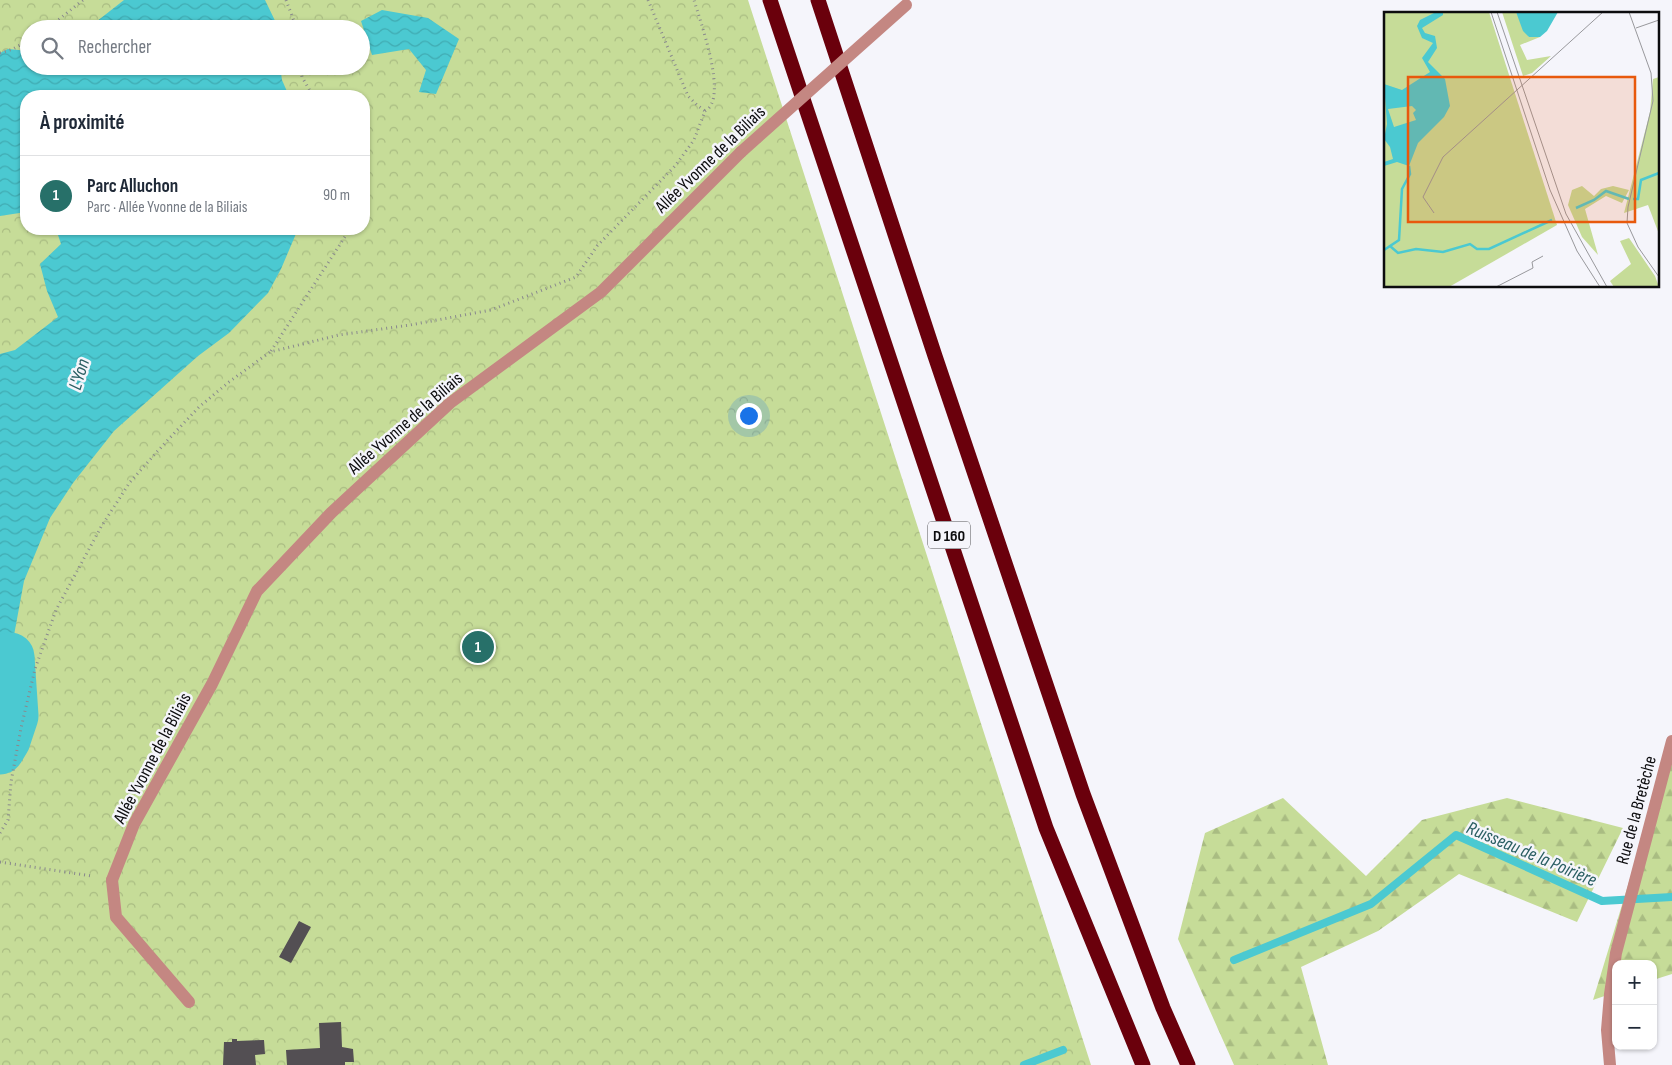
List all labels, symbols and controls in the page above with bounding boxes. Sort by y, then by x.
inset map [1384,12,1660,288]
search box [20,20,370,75]
icon: search [38,34,66,62]
text: Rechercher [78,36,152,59]
street label: Allée Yvonne de la Biliais [650,101,770,218]
text: À proximité [40,110,125,135]
text: Parc Alluchon [87,175,178,198]
text: 1 [53,186,59,205]
text: 90 m [323,186,350,205]
text: Parc · Allée Yvonne de la Biliais [87,198,248,217]
water label: L'Yon [64,356,95,393]
street label: Allée Yvonne de la Biliais [343,368,467,479]
your location [736,403,762,429]
road number: D 160 [928,522,970,548]
pin: 1 [462,628,494,666]
street label: Allée Yvonne de la Biliais [109,689,196,828]
street label: Rue de la Bretèche [1612,754,1661,867]
water label: Ruisseau de la Poirière [1463,817,1600,892]
map controls [1612,960,1657,1050]
button: + [1612,960,1657,1005]
button: − [1612,1005,1657,1050]

